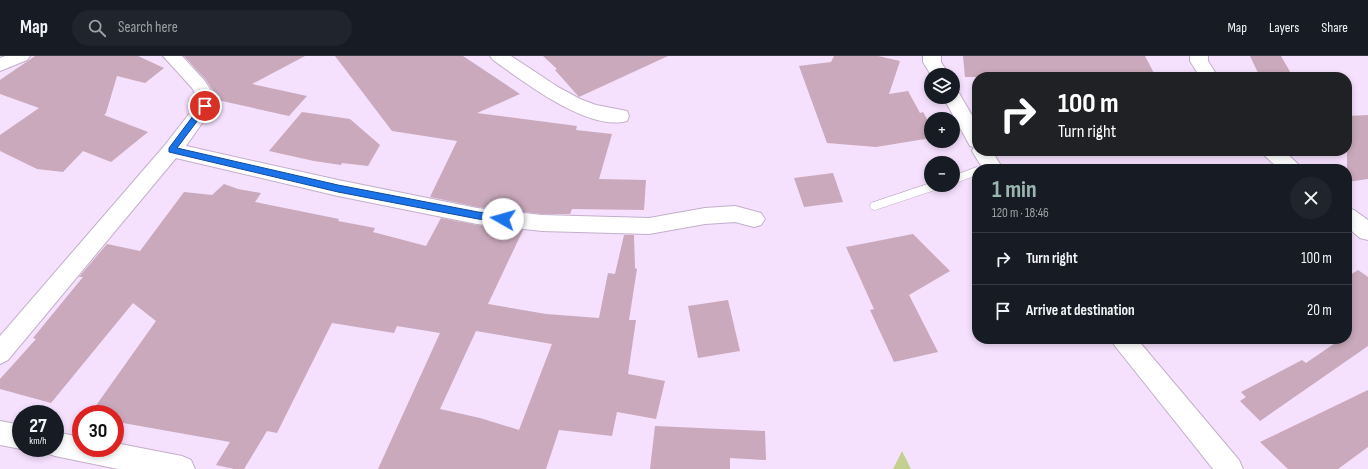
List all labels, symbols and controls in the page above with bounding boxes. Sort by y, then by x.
search box [72,10,352,46]
text: Map [20,16,48,39]
icon: search [86,17,108,39]
text: Search here [118,18,178,37]
text: Map [1227,19,1247,36]
text: Layers [1269,19,1299,36]
text: Share [1321,19,1348,36]
map controls [924,68,960,192]
button: layers [924,68,960,104]
text: 100 m [1058,87,1119,120]
icon: right [992,88,1044,140]
pin [188,89,222,123]
icon: arrive [194,95,216,117]
button: + [924,112,960,148]
text: Turn right [1058,121,1116,142]
button: − [924,156,960,192]
text: 1 min [992,175,1037,204]
button: close [1290,177,1332,219]
position arrow [482,198,524,240]
text: 120 m · 18:46 [992,205,1049,221]
icon: right [992,248,1014,270]
text: Turn right [1026,249,1078,268]
text: 100 m [1301,249,1332,268]
icon: arrive [992,300,1014,322]
text: Arrive at destination [1026,301,1135,320]
text: 20 m [1307,301,1332,320]
speed limit sign: 30 [72,405,124,457]
text: 27 [29,414,47,438]
text: km/h [29,435,47,447]

